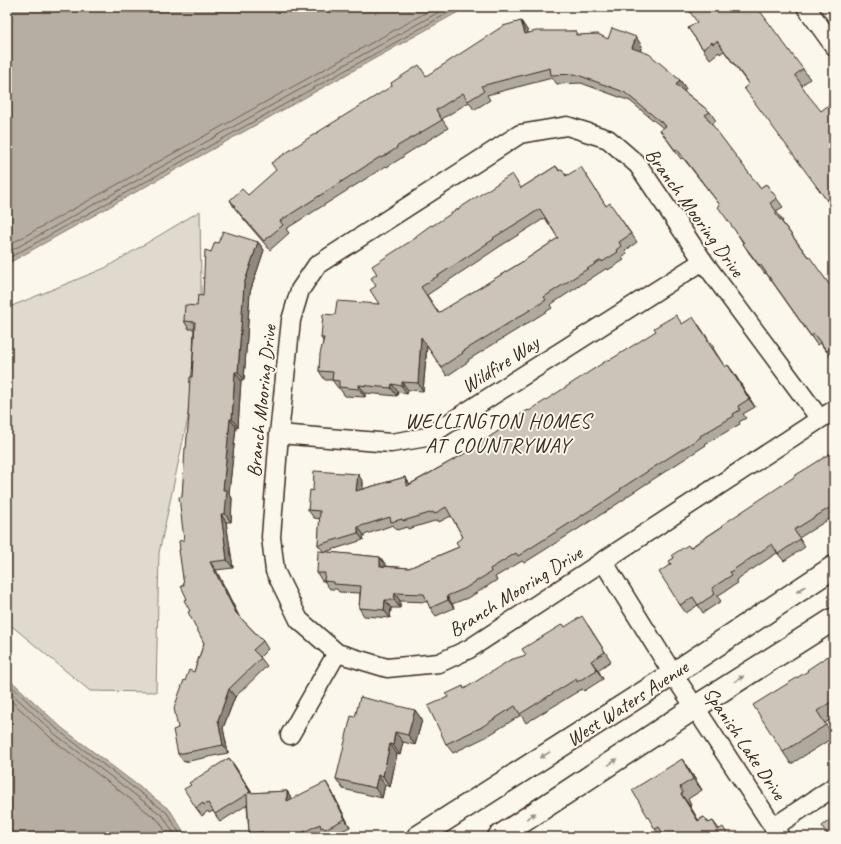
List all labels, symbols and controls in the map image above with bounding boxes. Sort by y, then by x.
street label: Branch Mooring Drive [640,143,751,283]
street label: Branch Mooring Drive [241,322,282,478]
street label: Wildfire Way [457,329,545,399]
district label: WELLINGTON HOMES AT COUNTRYWAY [405,408,594,458]
street label: Branch Mooring Drive [444,540,588,643]
one-way arrow [796,585,807,593]
street label: West Waters Avenue [562,654,694,752]
one-way arrow [734,675,744,683]
street label: Spanish Lake Drive [698,682,792,806]
one-way arrow [539,752,551,759]
one-way arrow [607,758,618,766]
one-way arrow [526,812,537,820]

